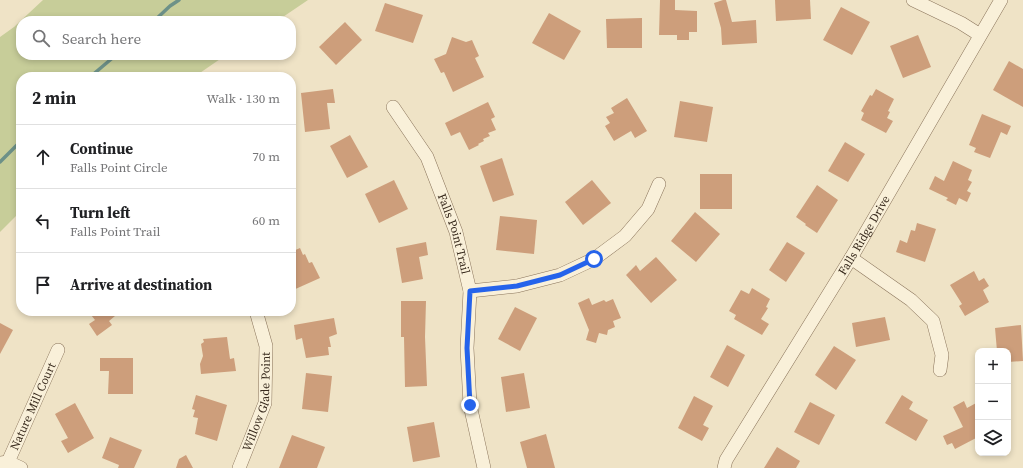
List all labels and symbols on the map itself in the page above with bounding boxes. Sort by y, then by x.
street label: Falls Point Trail [434,191,474,276]
street label: Falls Ridge Drive [834,192,894,278]
route start [585,250,603,268]
street label: Willow Glade Point [239,352,274,453]
street label: Nature Mill Court [6,360,59,453]
route end [461,396,479,414]

